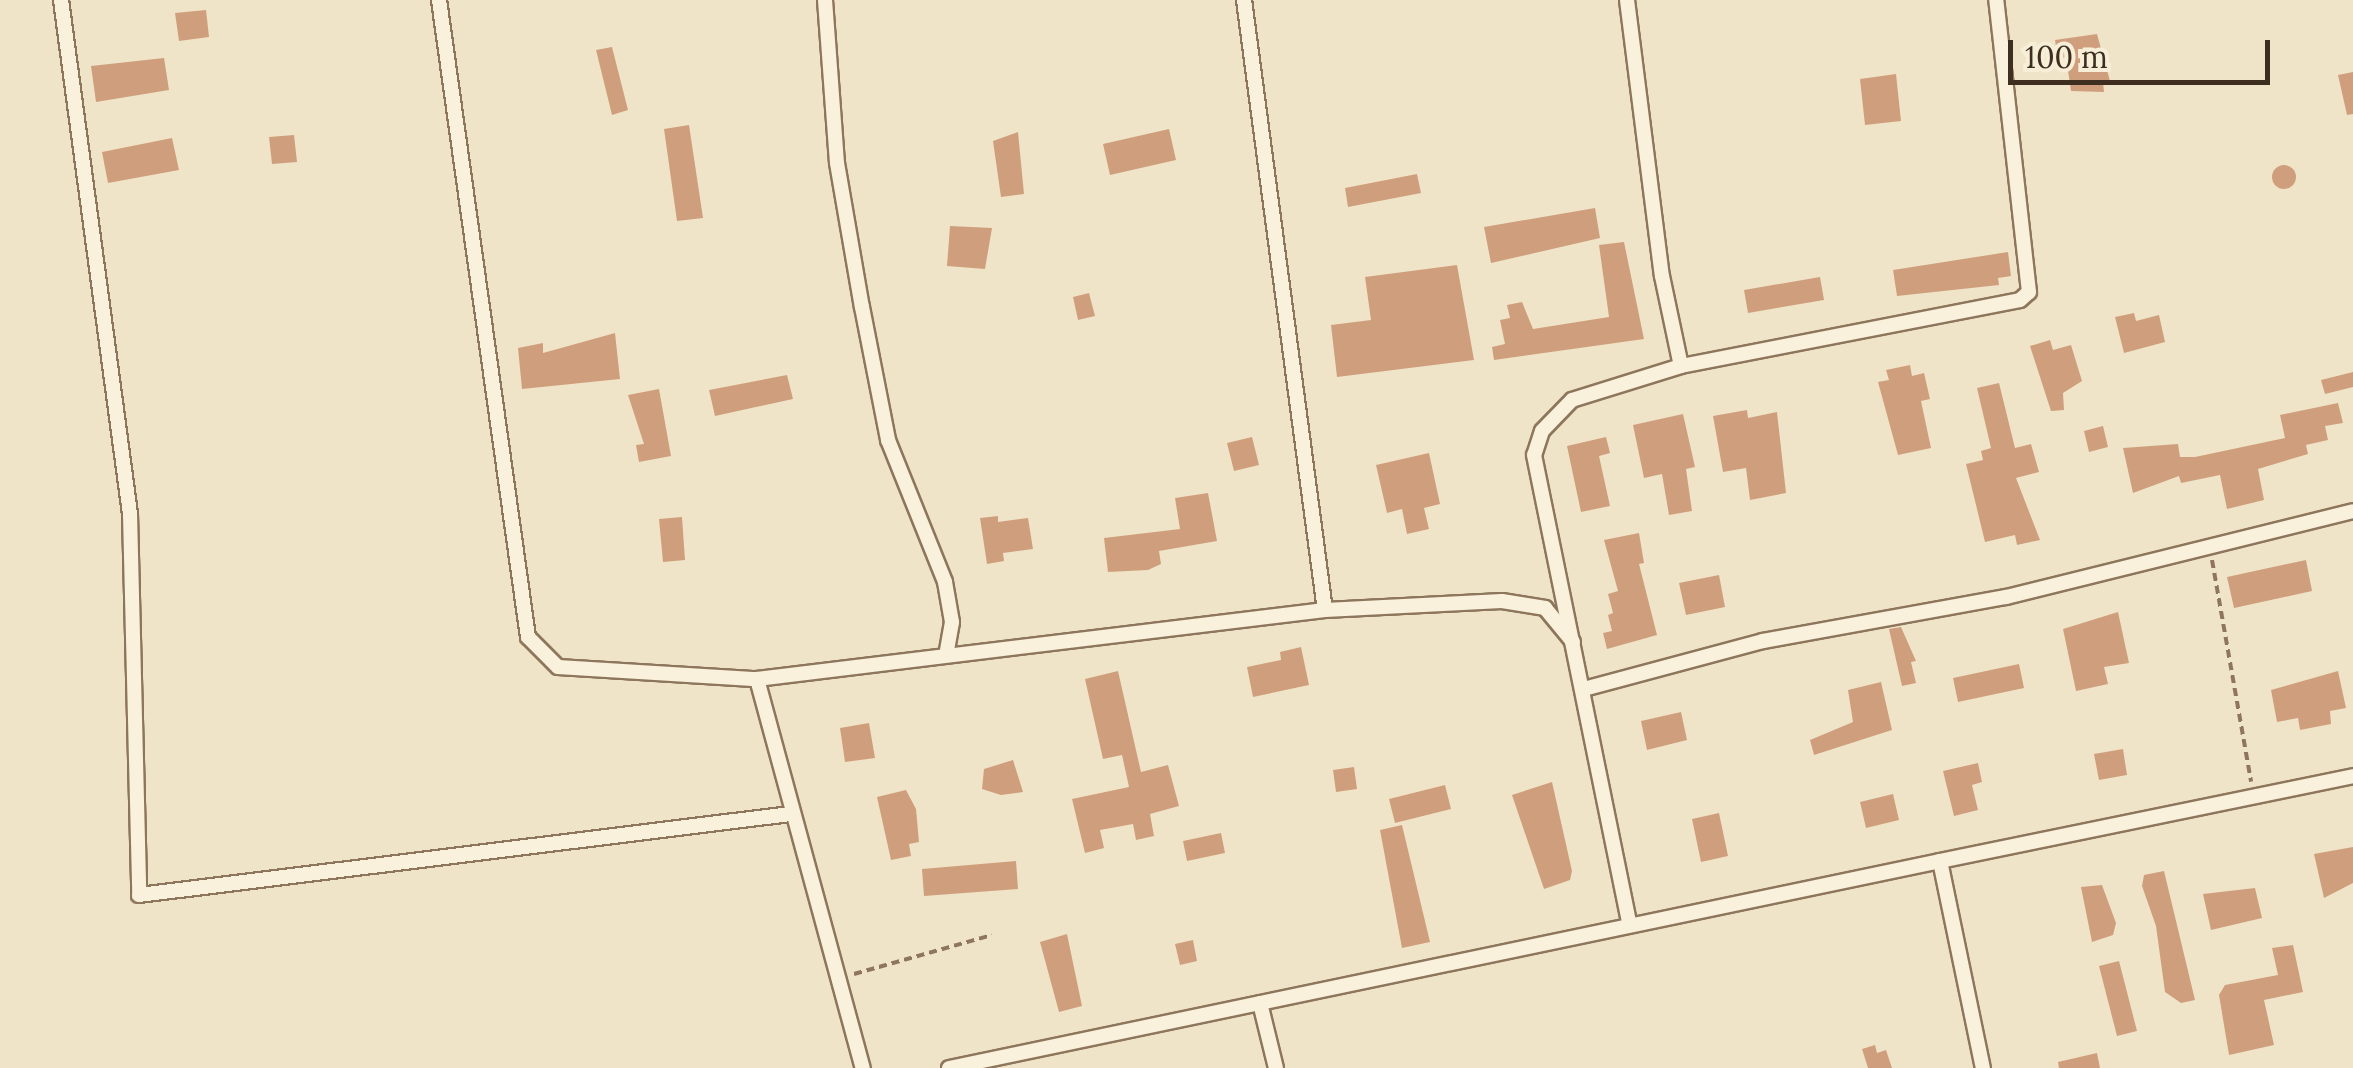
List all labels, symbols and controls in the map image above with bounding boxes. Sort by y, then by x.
scale bar [2013,20,2276,82]
text: 100 m [2025,38,2108,76]

